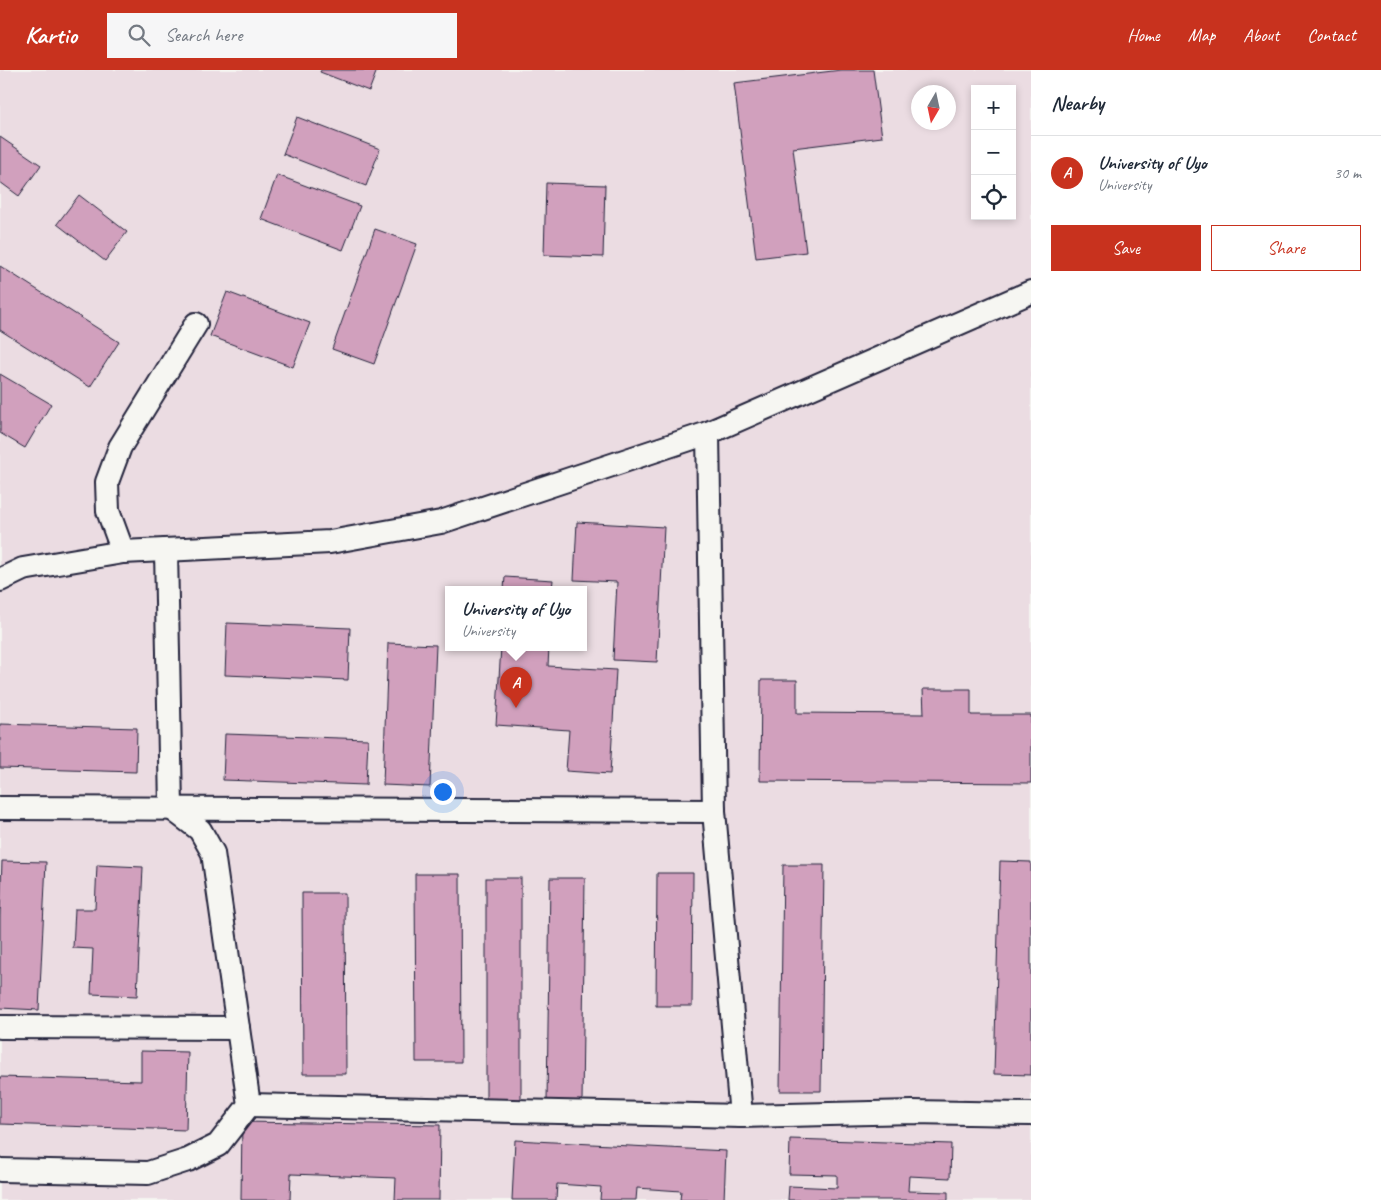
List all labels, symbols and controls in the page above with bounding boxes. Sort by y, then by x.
search box [107,13,457,58]
text: Kartio [25,20,77,50]
icon: search [125,21,153,49]
text: Search here [165,23,242,47]
text: Home [1127,24,1160,46]
text: Map [1188,24,1215,46]
text: About [1243,24,1279,46]
text: Contact [1307,24,1356,46]
north arrow [911,85,956,130]
map controls [971,85,1016,220]
button: + [971,85,1016,130]
text: Nearby [1051,90,1104,116]
button: − [971,130,1016,175]
text: University of Uyo [1098,151,1207,175]
text: A [1063,163,1071,183]
text: 30 m [1334,163,1361,183]
button: locate [971,175,1016,220]
text: University [1098,175,1151,195]
button: Save [1051,225,1201,271]
button: Share [1211,225,1361,271]
popup [445,586,587,651]
text: University of Uyo [462,597,570,621]
text: University [462,621,515,641]
pin: A [500,667,532,708]
your location [430,779,456,805]

